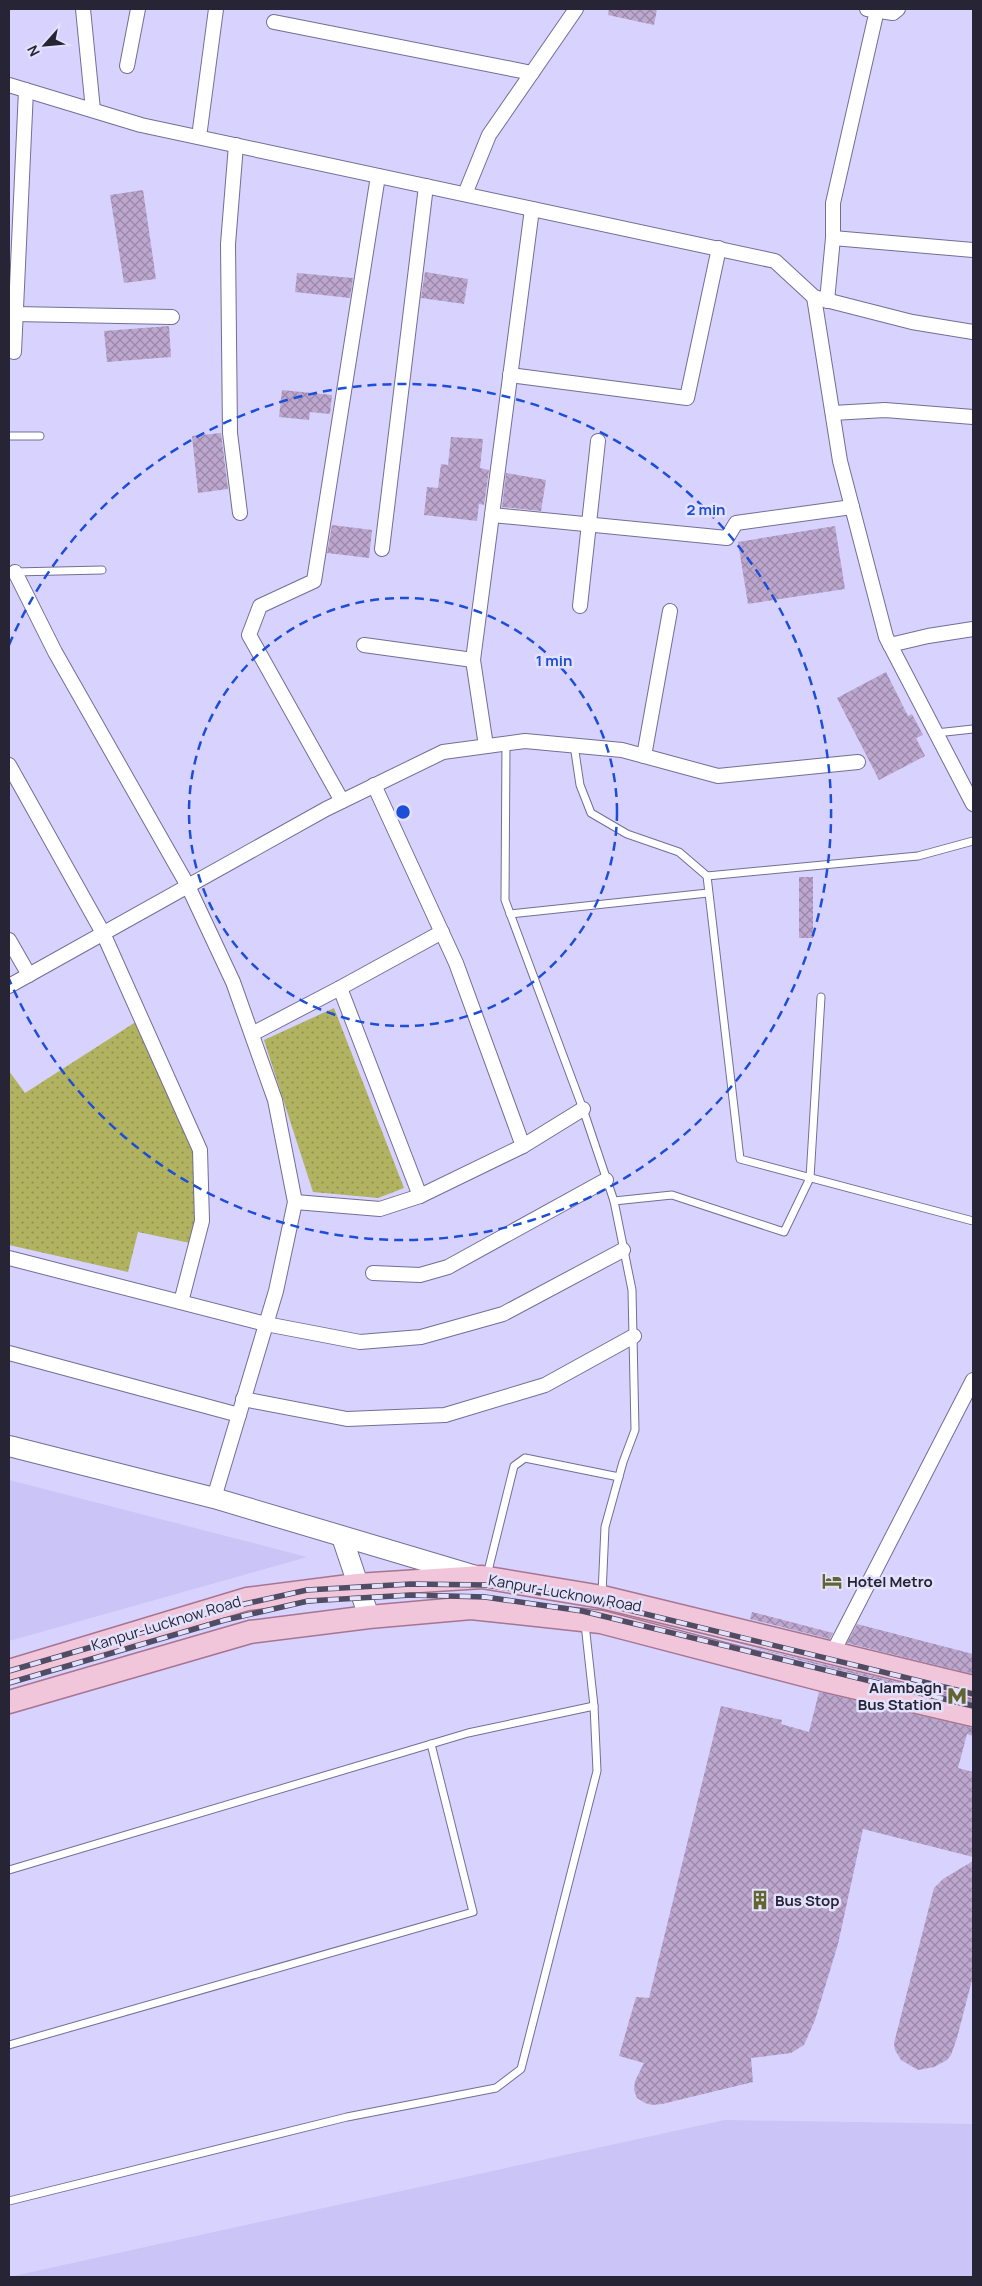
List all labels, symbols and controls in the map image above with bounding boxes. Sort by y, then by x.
north arrow [20,20,70,70]
text: N [22,42,44,60]
text: 2 min [686,499,726,520]
text: 1 min [536,650,572,671]
centre of rings [394,803,412,821]
street label: Kanpur-Lucknow Road [487,1569,643,1617]
hotel icon: Hotel Metro [821,1570,843,1592]
place label: Hotel Metro [847,1571,933,1592]
street label: Kanpur-Lucknow Road [89,1590,243,1656]
place label: Alambagh Bus Station [858,1677,942,1715]
metro station icon: Alambagh Bus Station [946,1685,968,1707]
building icon: Bus Stop [749,1889,771,1911]
place label: Bus Stop [775,1890,839,1911]

